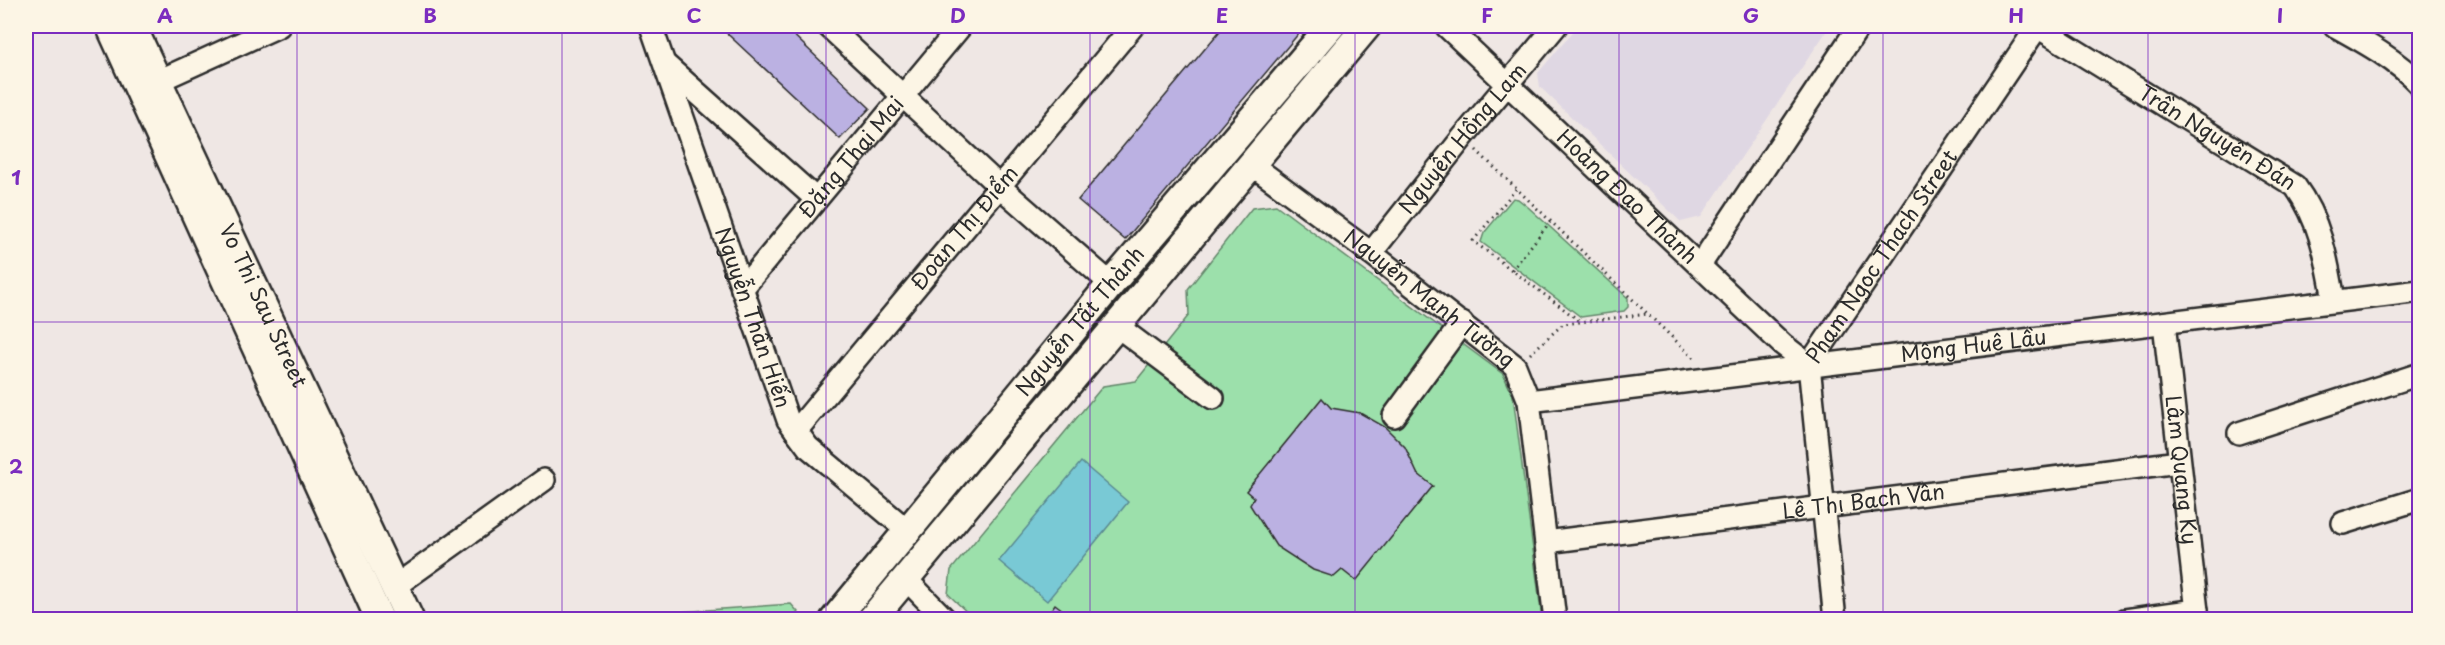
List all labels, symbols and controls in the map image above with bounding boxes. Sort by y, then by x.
text: A [157,0,173,30]
text: B [423,0,437,30]
text: C [686,0,702,30]
text: D [950,0,966,30]
text: E [1216,0,1228,30]
text: F [1481,0,1493,30]
text: G [1743,0,1759,30]
text: H [2008,0,2024,30]
text: I [2277,0,2283,30]
street label: Nguyễn Hồng Lam [1390,54,1533,220]
street label: Trần Nguyên Đán [2133,75,2303,197]
street label: Đặng Thai Mai [790,88,910,224]
street label: Hoàng Đạo Thành [1550,121,1706,271]
street label: Pham Ngoc Thach Street [1797,142,1964,369]
street label: Đoàn Thị Điểm [902,157,1025,296]
text: 1 [11,162,21,192]
street label: Vo Thi Sau Street [213,218,317,392]
street label: Nguyễn Mạnh Tường [1338,220,1523,374]
street label: Nguyễn Thần Hiến [708,223,801,412]
street label: Nguyễn Tất Thành [1007,238,1151,402]
street label: Mộng Huê Lầu [1899,319,2048,369]
street label: Lâm Quang Ky [2158,394,2207,546]
text: 2 [9,451,23,481]
street label: Lê Thị Bạch Vân [1780,474,1946,526]

